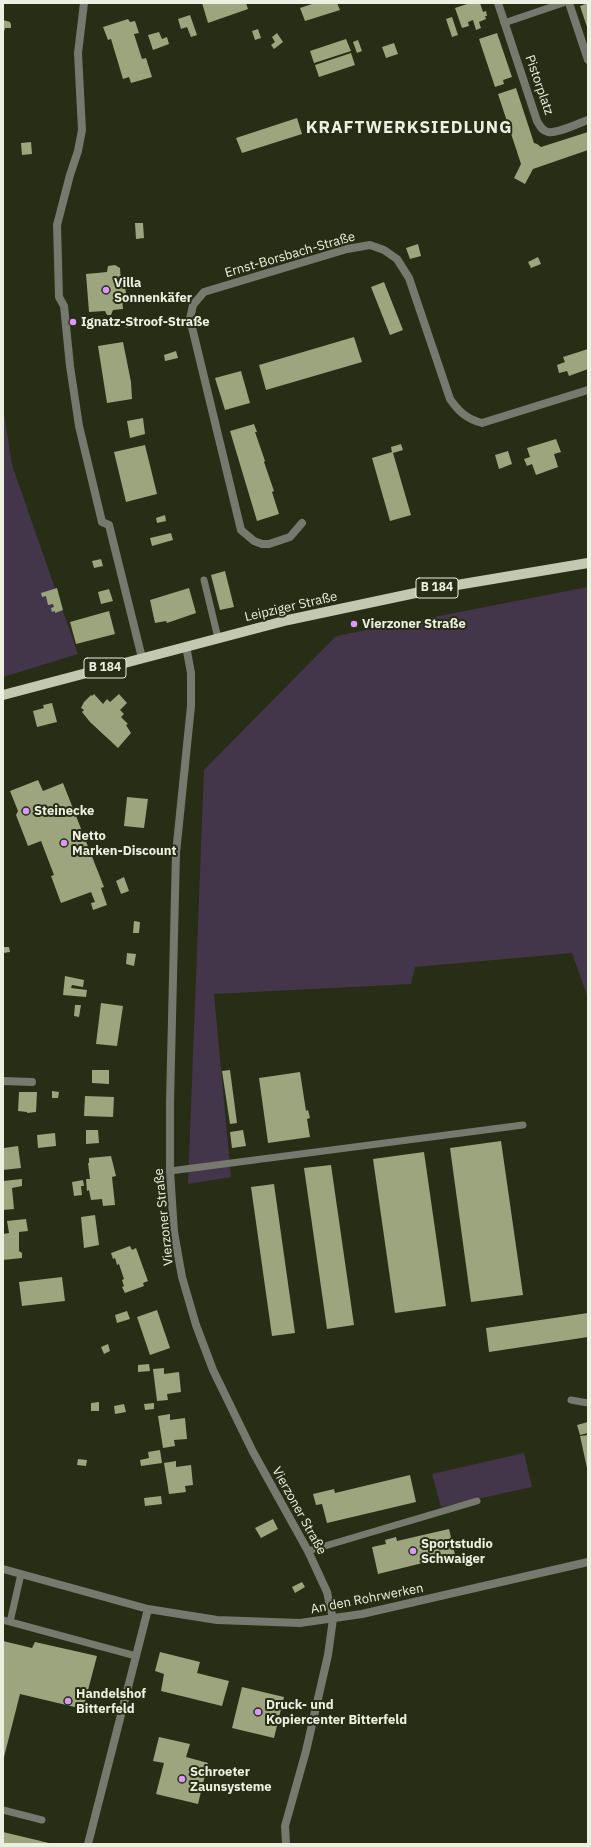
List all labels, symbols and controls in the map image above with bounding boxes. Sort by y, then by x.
street label: Pistorplatz [521,53,557,117]
district label: KRAFTWERKSIEDLUNG [306,118,512,138]
street label: Ernst-Borsbach-Straße [223,229,357,281]
place label: Villa Sonnenkäfer [114,275,192,306]
marker: Villa Sonnenkäfer [101,285,111,295]
place label: Ignatz-Stroof-Straße [81,314,210,330]
marker: Ignatz-Stroof-Straße [68,317,78,327]
road number: B 184 [416,578,458,598]
street label: Leipziger Straße [243,589,339,625]
place label: Vierzoner Straße [362,616,466,632]
marker: Vierzoner Straße [349,619,359,629]
road number: B 184 [84,658,126,678]
place label: Steinecke [34,803,94,819]
marker: Steinecke [21,806,31,816]
place label: Netto Marken-Discount [72,828,177,859]
marker: Netto Marken-Discount [59,838,69,848]
street label: Vierzoner Straße [151,1168,177,1266]
street label: Vierzoner Straße [268,1464,330,1558]
place label: Sportstudio Schwaiger [421,1536,493,1567]
marker: Sportstudio Schwaiger [408,1546,418,1556]
street label: An den Rohrwerken [309,1580,425,1618]
place label: Handelshof Bitterfeld [76,1686,146,1717]
marker: Handelshof Bitterfeld [63,1696,73,1706]
place label: Druck- und Kopiercenter Bitterfeld [266,1697,407,1728]
marker: Druck- und Kopiercenter Bitterfeld [253,1707,263,1717]
place label: Schroeter Zaunsysteme [190,1764,272,1795]
marker: Schroeter Zaunsysteme [177,1774,187,1784]

